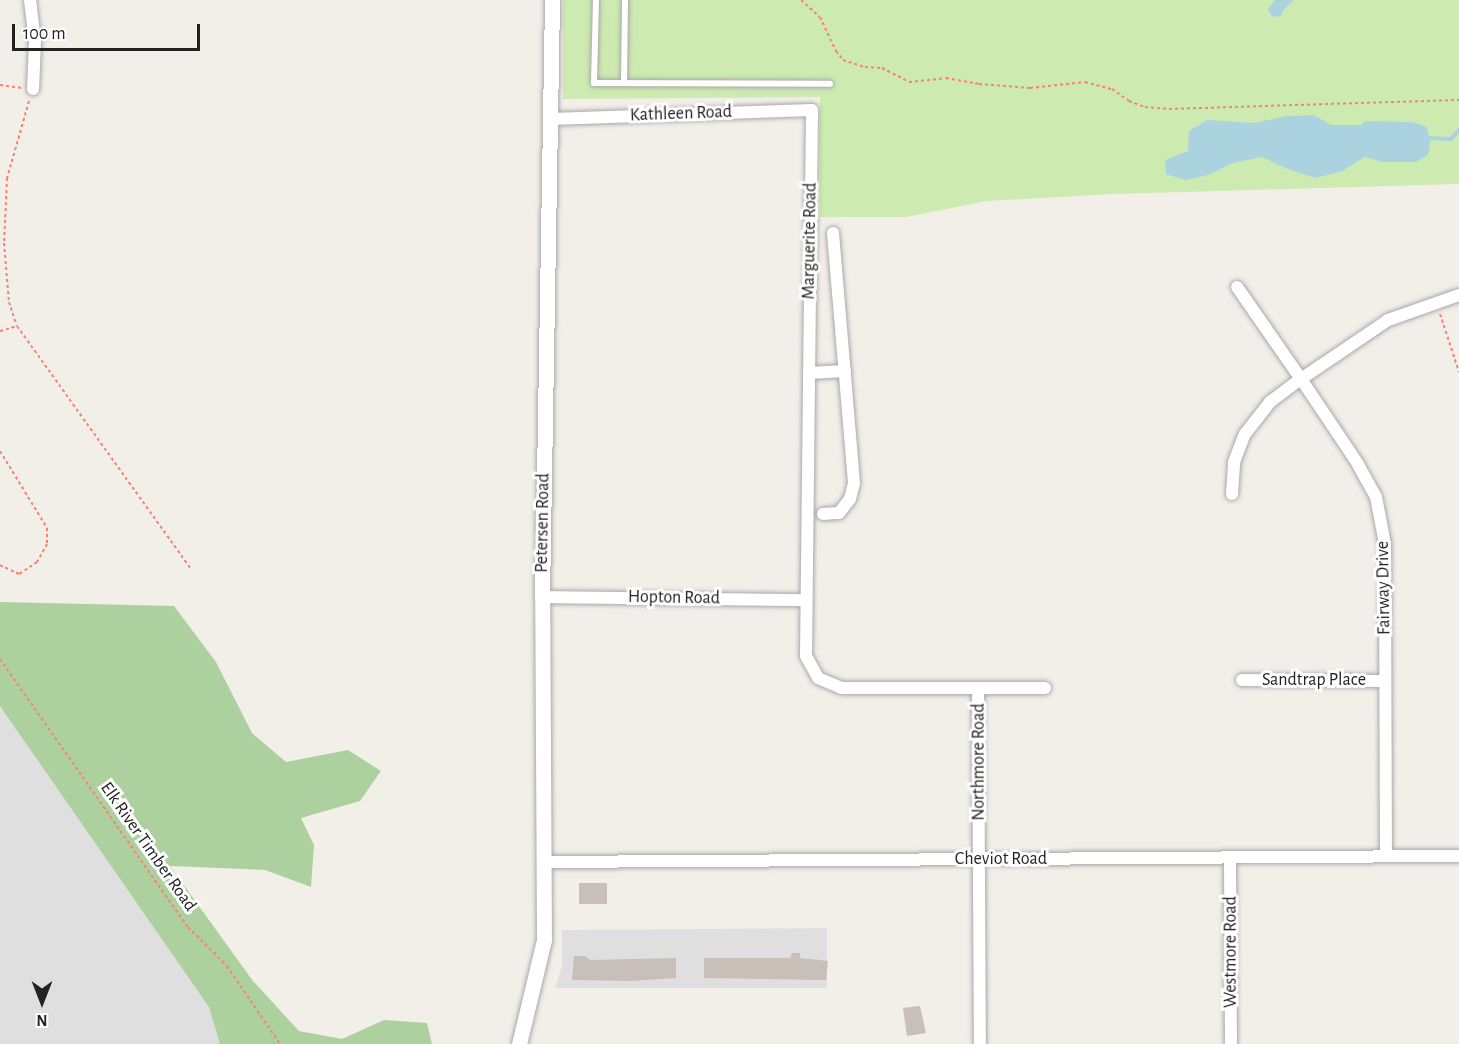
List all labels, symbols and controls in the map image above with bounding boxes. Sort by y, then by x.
scale bar [15,12,202,50]
text: 100 m [23,25,66,43]
street label: Kathleen Road [630,101,732,127]
street label: Marguerite Road [798,182,822,300]
street label: Petersen Road [531,473,555,573]
street label: Fairway Drive [1372,541,1396,635]
street label: Hopton Road [628,586,720,610]
street label: Sandtrap Place [1262,669,1366,691]
street label: Northmore Road [968,703,990,821]
street label: Elk River Timber Road [95,778,201,916]
street label: Cheviot Road [955,848,1047,870]
street label: Westmore Road [1220,896,1242,1008]
north arrow [12,972,72,1032]
text: N [36,1012,48,1028]

